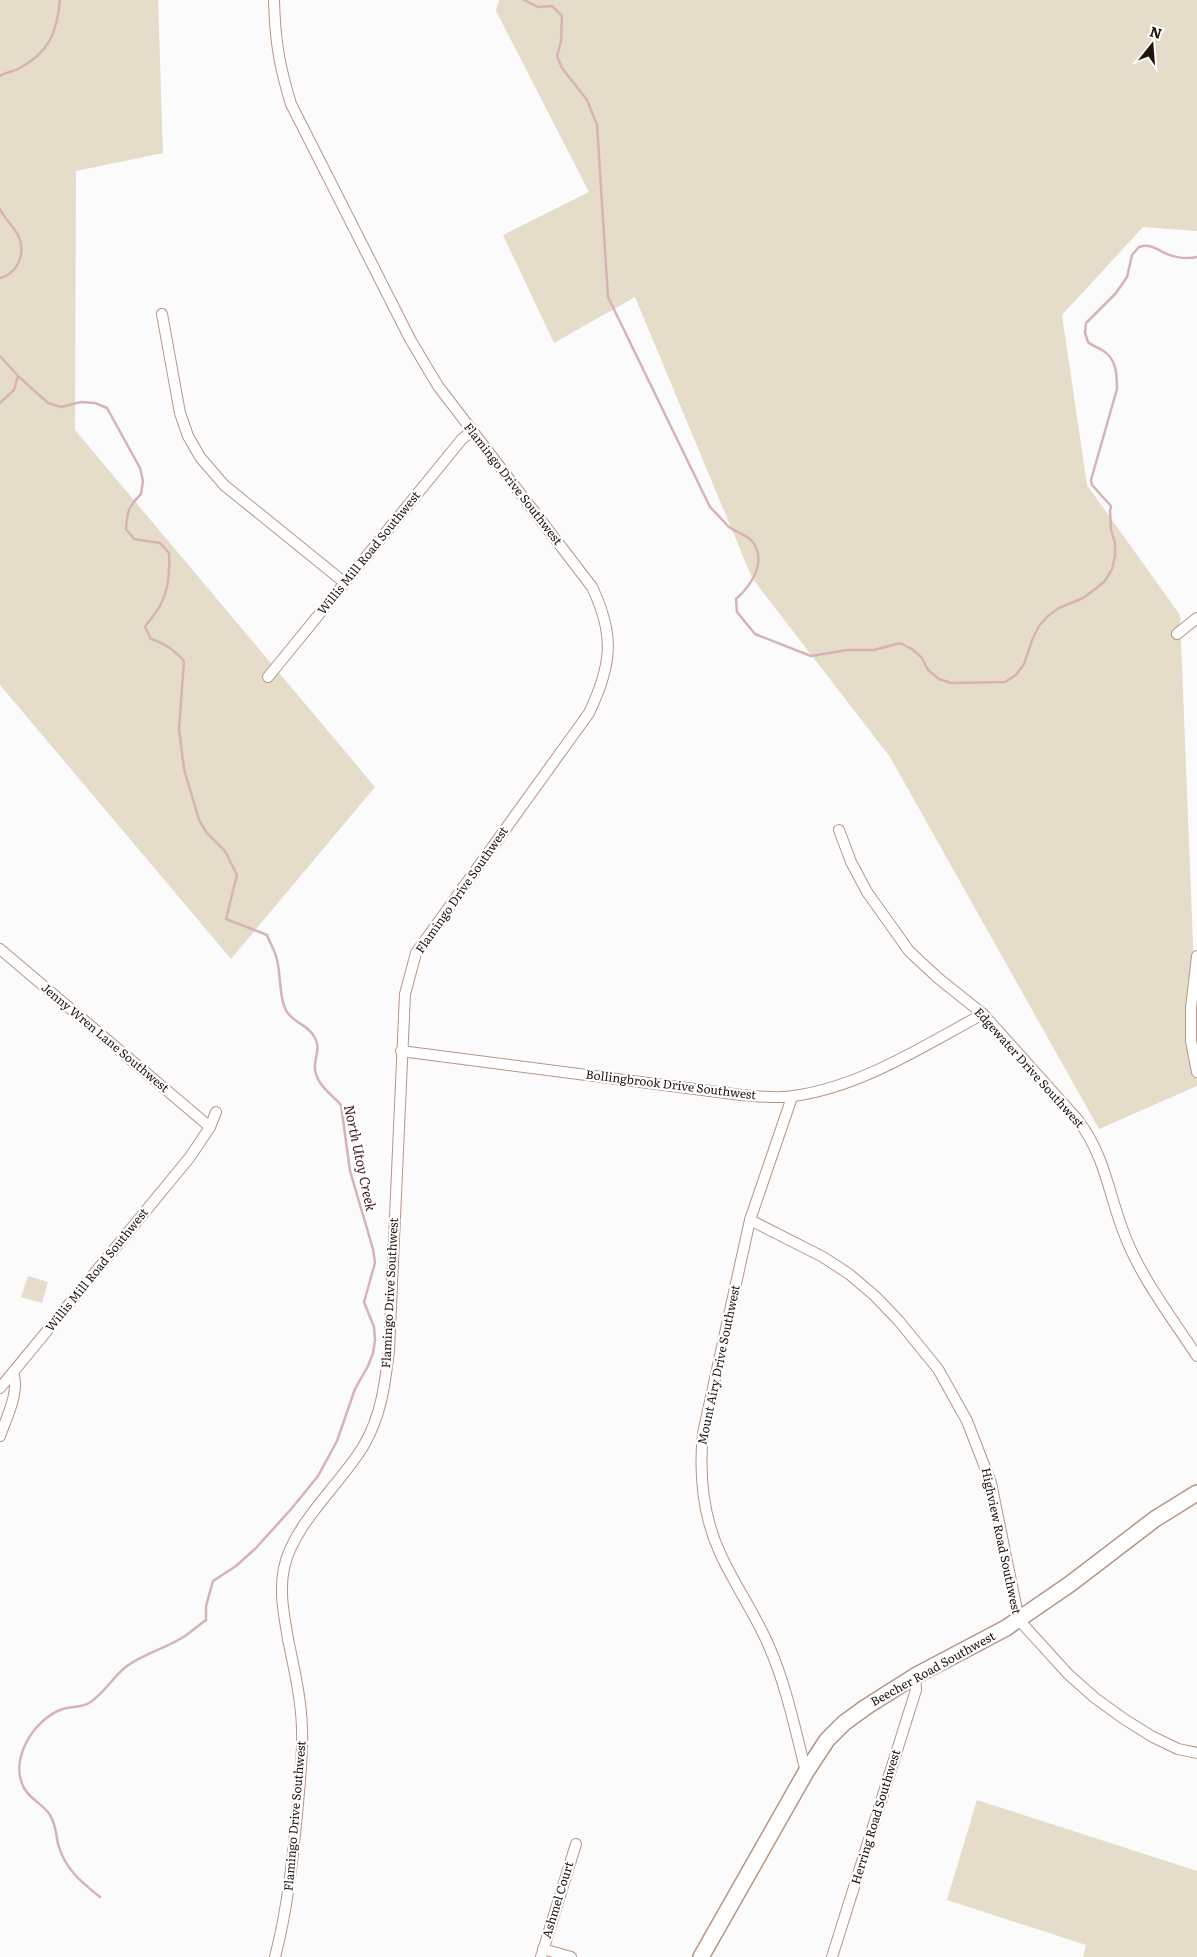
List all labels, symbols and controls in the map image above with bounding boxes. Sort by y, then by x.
north arrow [1127,20,1177,70]
text: N [1148,20,1165,43]
street label: Flamingo Drive Southwest [460,418,567,549]
street label: Willis Mill Road Southwest [313,486,424,618]
street label: Flamingo Drive Southwest [411,822,512,956]
street label: Jenny Wren Lane Southwest [38,978,174,1096]
street label: Edgewater Drive Southwest [971,1003,1089,1132]
street label: Bollingbrook Drive Southwest [585,1065,758,1103]
water label: North Utoy Creek [340,1103,382,1213]
street label: Willis Mill Road Southwest [41,1203,152,1335]
street label: Flamingo Drive Southwest [376,1217,402,1369]
street label: Mount Airy Drive Southwest [692,1283,744,1446]
street label: Highview Road Southwest [978,1466,1026,1616]
street label: Beecher Road Southwest [867,1626,998,1710]
street label: Flamingo Drive Southwest [278,1740,310,1892]
street label: Herring Road Southwest [846,1747,904,1886]
street label: Ashmel Court [537,1859,577,1940]

